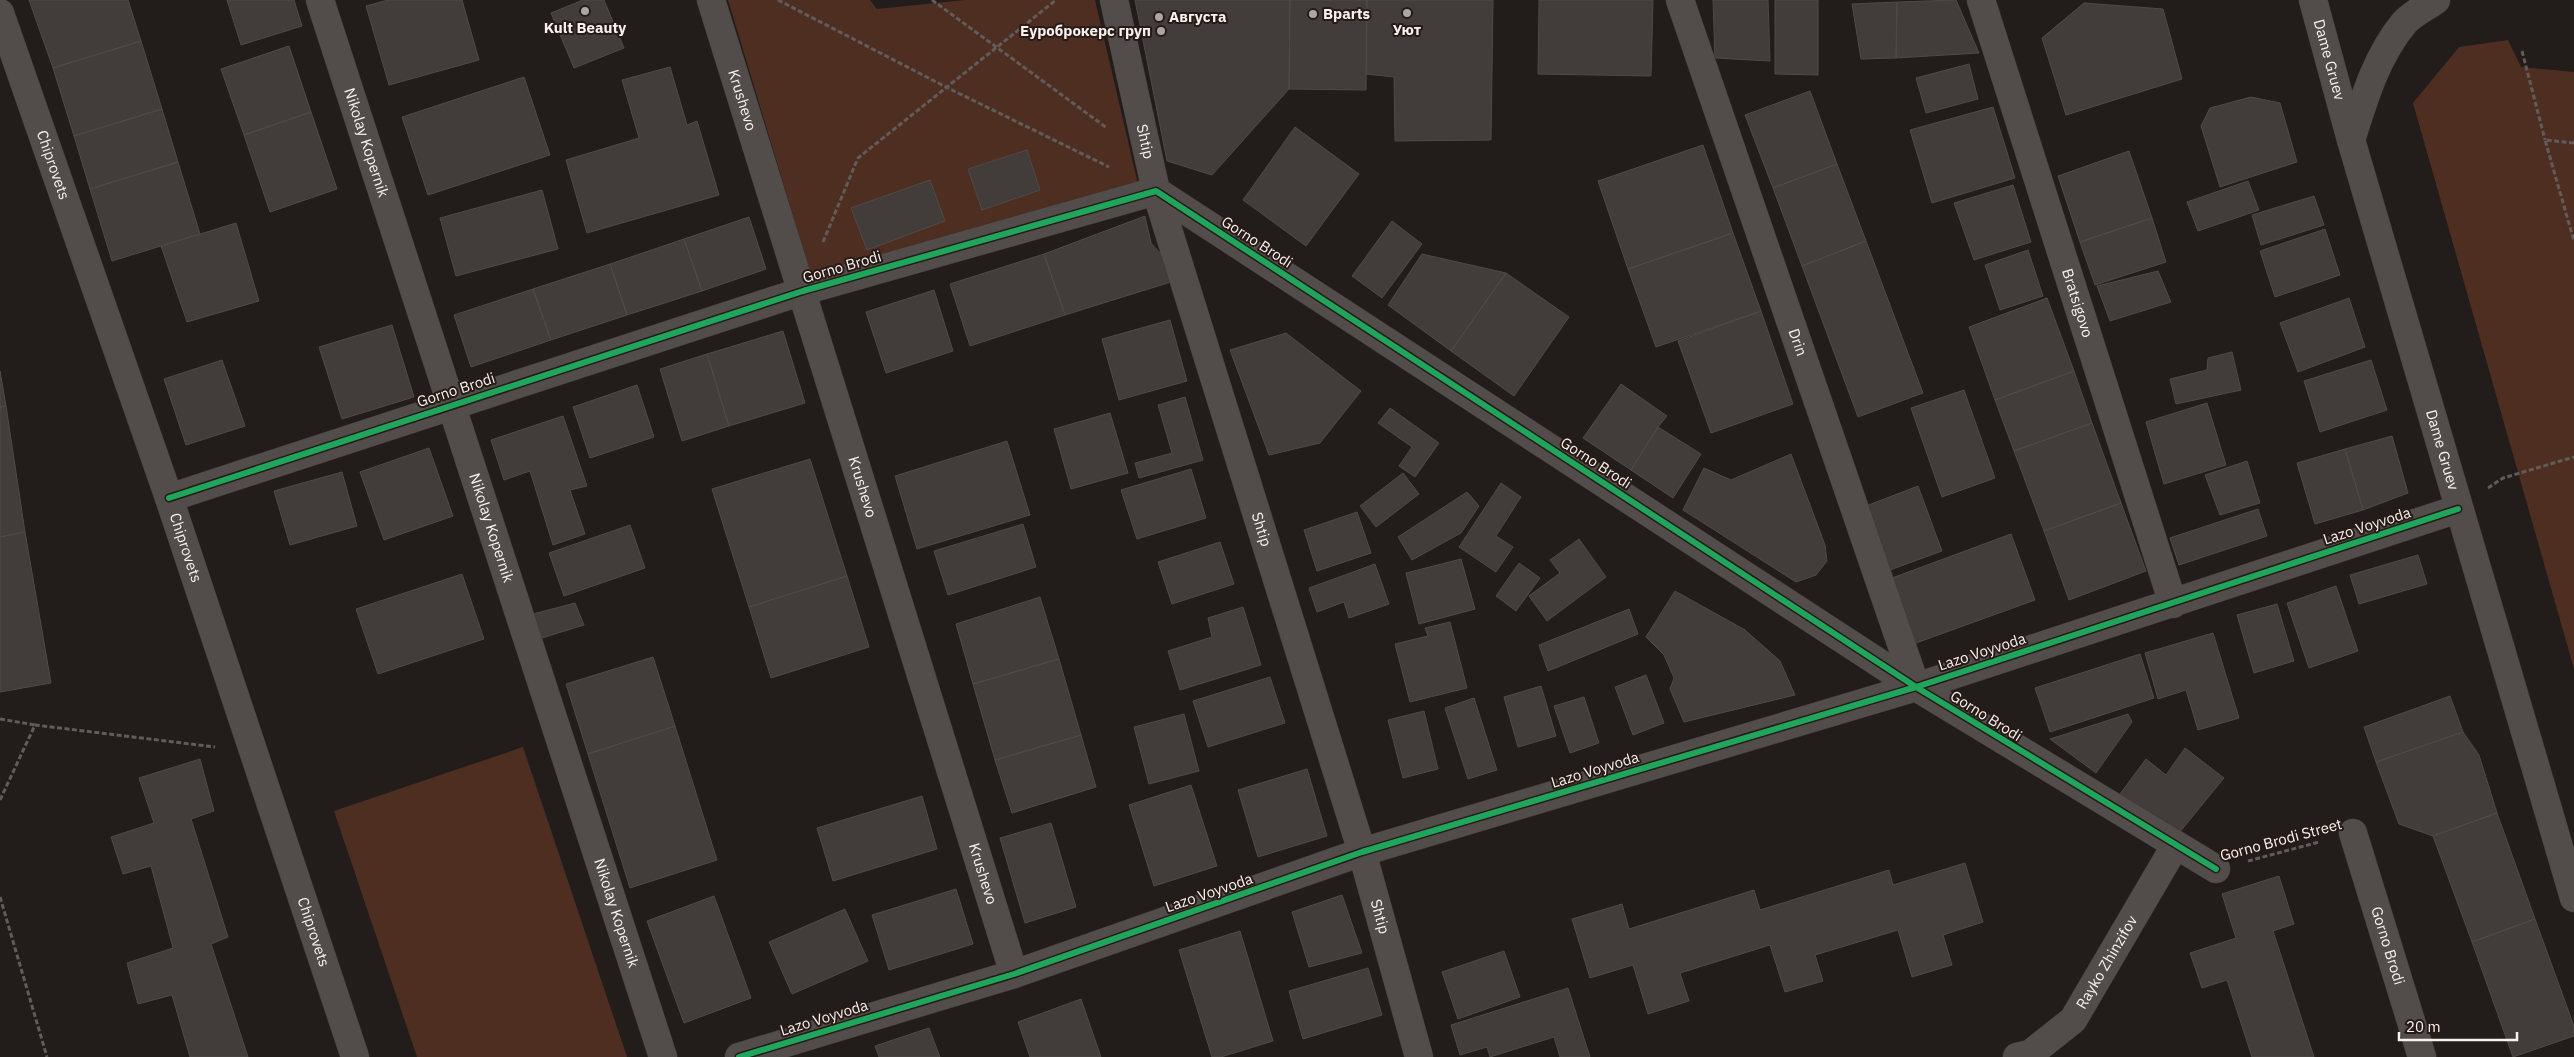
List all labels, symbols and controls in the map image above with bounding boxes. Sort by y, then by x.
place label: Bparts [1323,4,1371,23]
marker: Kult Beauty [579,5,591,17]
place label: Августа [1169,7,1227,26]
marker: Уют [1401,7,1413,19]
marker: Bparts [1307,8,1319,20]
marker: Августа [1153,11,1165,23]
street label: Dame Gruev [2310,17,2350,103]
place label: Kult Beauty [544,18,626,37]
place label: Уют [1393,20,1422,39]
place label: Еуроброкерс груп [1020,21,1151,40]
marker: Еуроброкерс груп [1155,25,1167,37]
street label: Krushevo [724,67,761,133]
street label: Nikolay Kopernik [340,85,393,200]
street label: Shtip [1133,122,1159,161]
street label: Chiprovets [33,128,74,202]
street label: Gorno Brodi [1218,212,1296,272]
street label: Gorno Brodi [800,246,883,287]
street label: Bratsigovo [2058,266,2098,340]
street label: Drin [1785,326,1812,358]
street label: Gorno Brodi [414,368,497,411]
street label: Dame Gruev [2422,407,2464,493]
street label: Gorno Brodi [1557,433,1635,493]
street label: Krushevo [845,454,881,520]
street label: Nikolay Kopernik [465,471,518,585]
street label: Lazo Voyvoda [2321,502,2413,549]
street label: Chiprovets [166,510,206,585]
street label: Shtip [1248,510,1276,549]
street label: Lazo Voyvoda [1936,628,2028,675]
street label: Gorno Brodi [1947,686,2026,745]
street label: Lazo Voyvoda [1548,747,1641,792]
street label: Gorno Brodi Street [2218,814,2344,865]
street label: Krushevo [965,841,1002,906]
street label: Nikolay Kopernik [590,856,643,970]
street label: Lazo Voyvoda [1163,869,1255,916]
street label: Chiprovets [293,895,334,969]
street label: Shtip [1367,897,1394,936]
street label: Gorno Brodi [2367,904,2409,987]
street label: Rayko Zhinzifov [2072,911,2141,1012]
street label: Lazo Voyvoda [777,995,870,1040]
scale bar [2399,1010,2516,1042]
text: 20 m [2406,1017,2441,1036]

